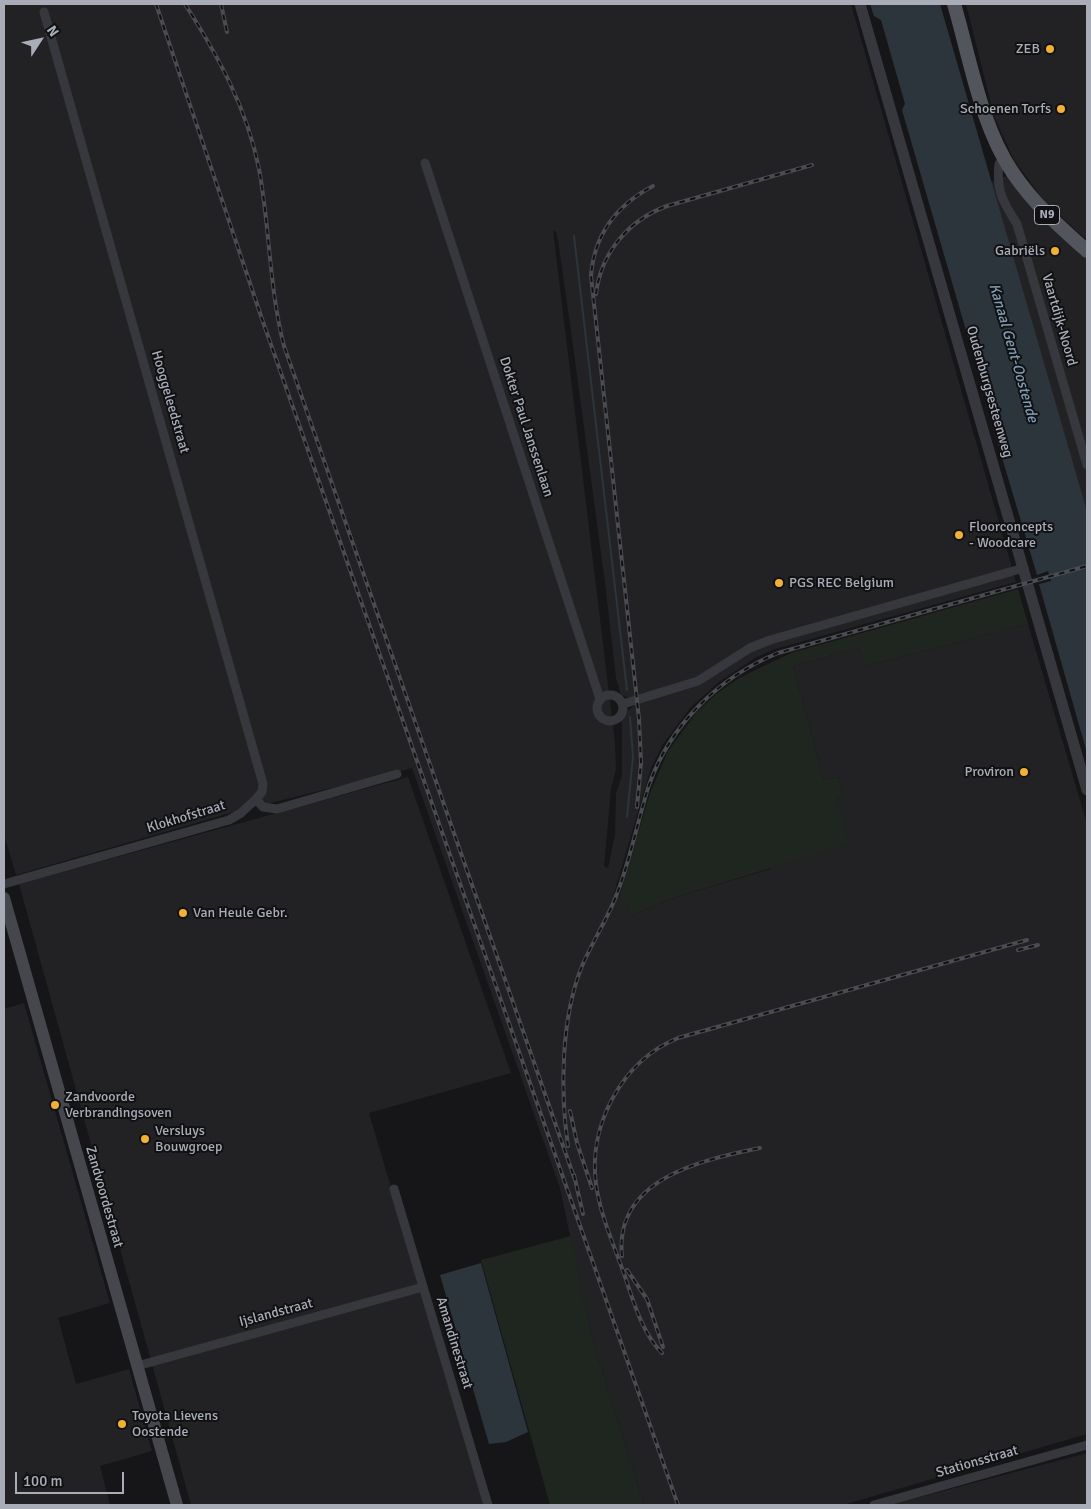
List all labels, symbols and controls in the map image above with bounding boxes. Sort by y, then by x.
north arrow [15,15,65,65]
text: N [43,22,62,40]
place label: ZEB [1016,41,1040,57]
marker: ZEB [1044,43,1056,55]
place label: Schoenen Torfs [960,101,1051,117]
marker: Schoenen Torfs [1055,103,1067,115]
road number: N9 [1034,206,1060,224]
place label: Gabriëls [995,243,1045,259]
marker: Gabriëls [1049,245,1061,257]
street label: Vaartdijk-Noord [1038,272,1080,368]
water label: Kanaal Gent-Oostende [985,281,1041,425]
street label: Oudenburgsesteenweg [962,324,1016,460]
street label: Hooggeleedstraat [147,349,193,455]
street label: Dokter Paul Janssenlaan [495,355,557,499]
place label: Floorconcepts - Woodcare [969,519,1053,552]
marker: Floorconcepts - Woodcare [953,529,965,541]
place label: PGS REC Belgium [789,575,894,591]
marker: PGS REC Belgium [773,577,785,589]
place label: Proviron [964,764,1014,780]
marker: Proviron [1018,766,1030,778]
street label: Klokhofstraat [145,797,227,837]
place label: Van Heule Gebr. [193,905,288,921]
marker: Van Heule Gebr. [177,907,189,919]
place label: Zandvoorde Verbrandingsoven [65,1089,172,1122]
marker: Zandvoorde Verbrandingsoven [49,1099,61,1111]
place label: Versluys Bouwgroep [155,1123,223,1156]
marker: Versluys Bouwgroep [139,1133,151,1145]
street label: Zandvoordestraat [81,1144,127,1250]
street label: Ijslandstraat [237,1295,315,1331]
street label: Amandinestraat [432,1295,476,1391]
place label: Toyota Lievens Oostende [132,1408,218,1440]
marker: Toyota Lievens Oostende [116,1418,128,1430]
street label: Stationsstraat [934,1442,1020,1482]
scale bar [18,1462,126,1494]
text: 100 m [23,1472,63,1490]

